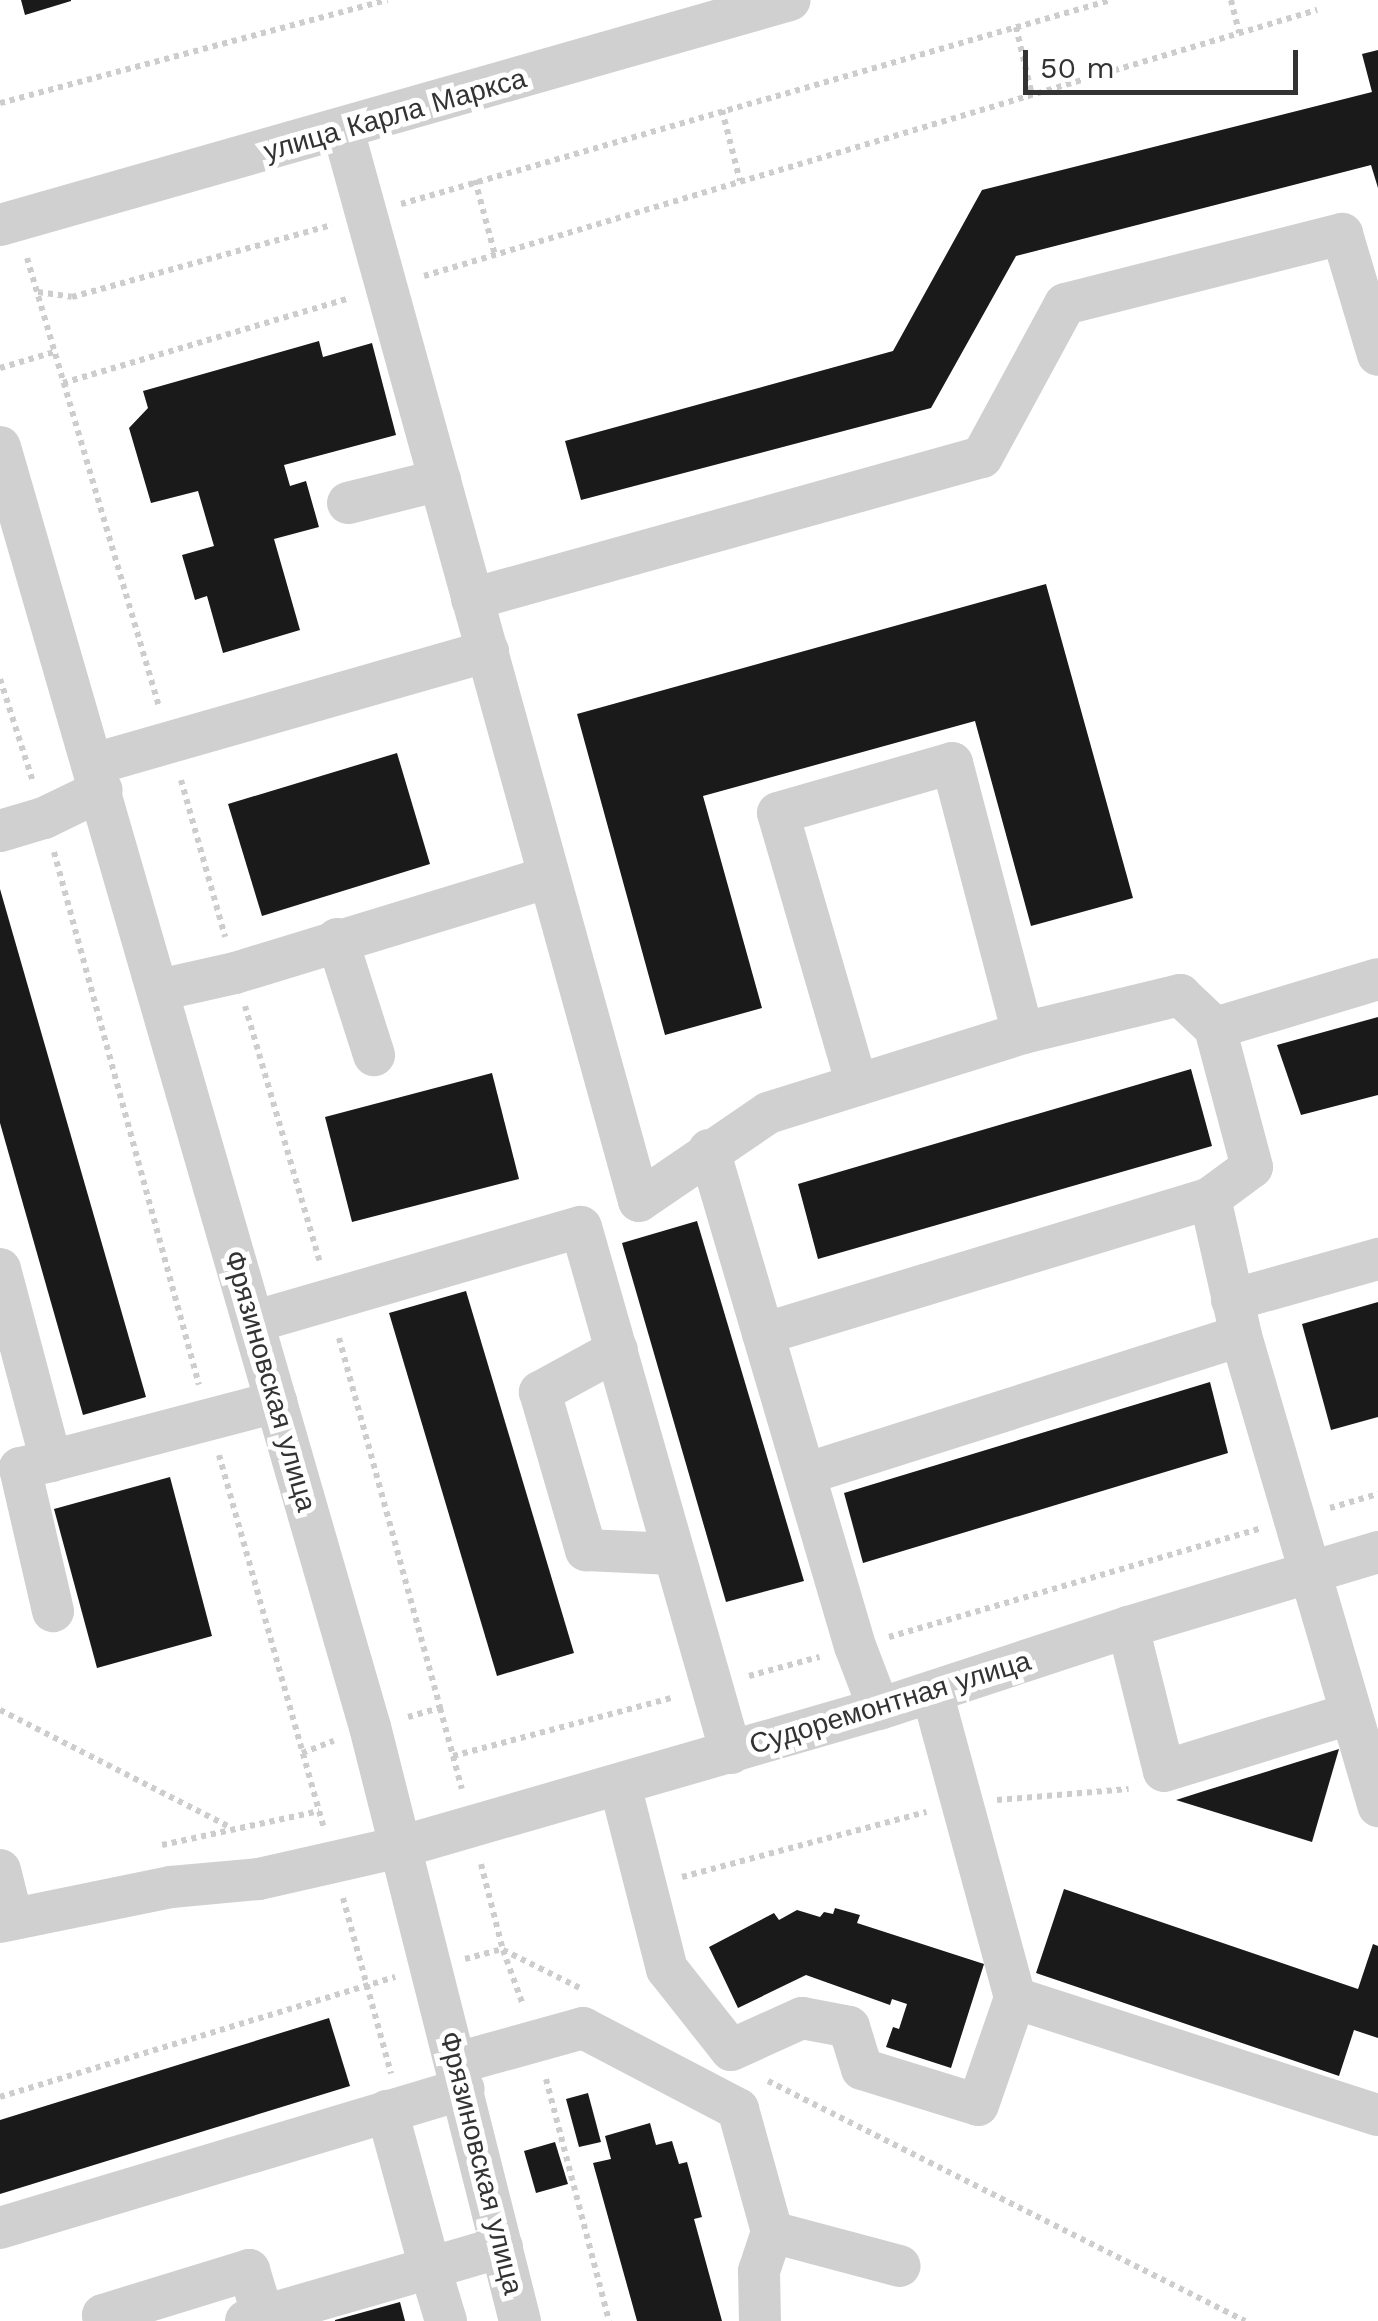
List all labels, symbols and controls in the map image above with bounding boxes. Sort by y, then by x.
scale bar [1028,30,1303,92]
text: 50 m [1040,50,1115,85]
street label: улица Карла Маркса [260,61,530,169]
street label: Фрязиновская улица [217,1247,323,1515]
street label: Судоремонтная улица [745,1644,1035,1762]
street label: Фрязиновская улица [432,2028,530,2298]

